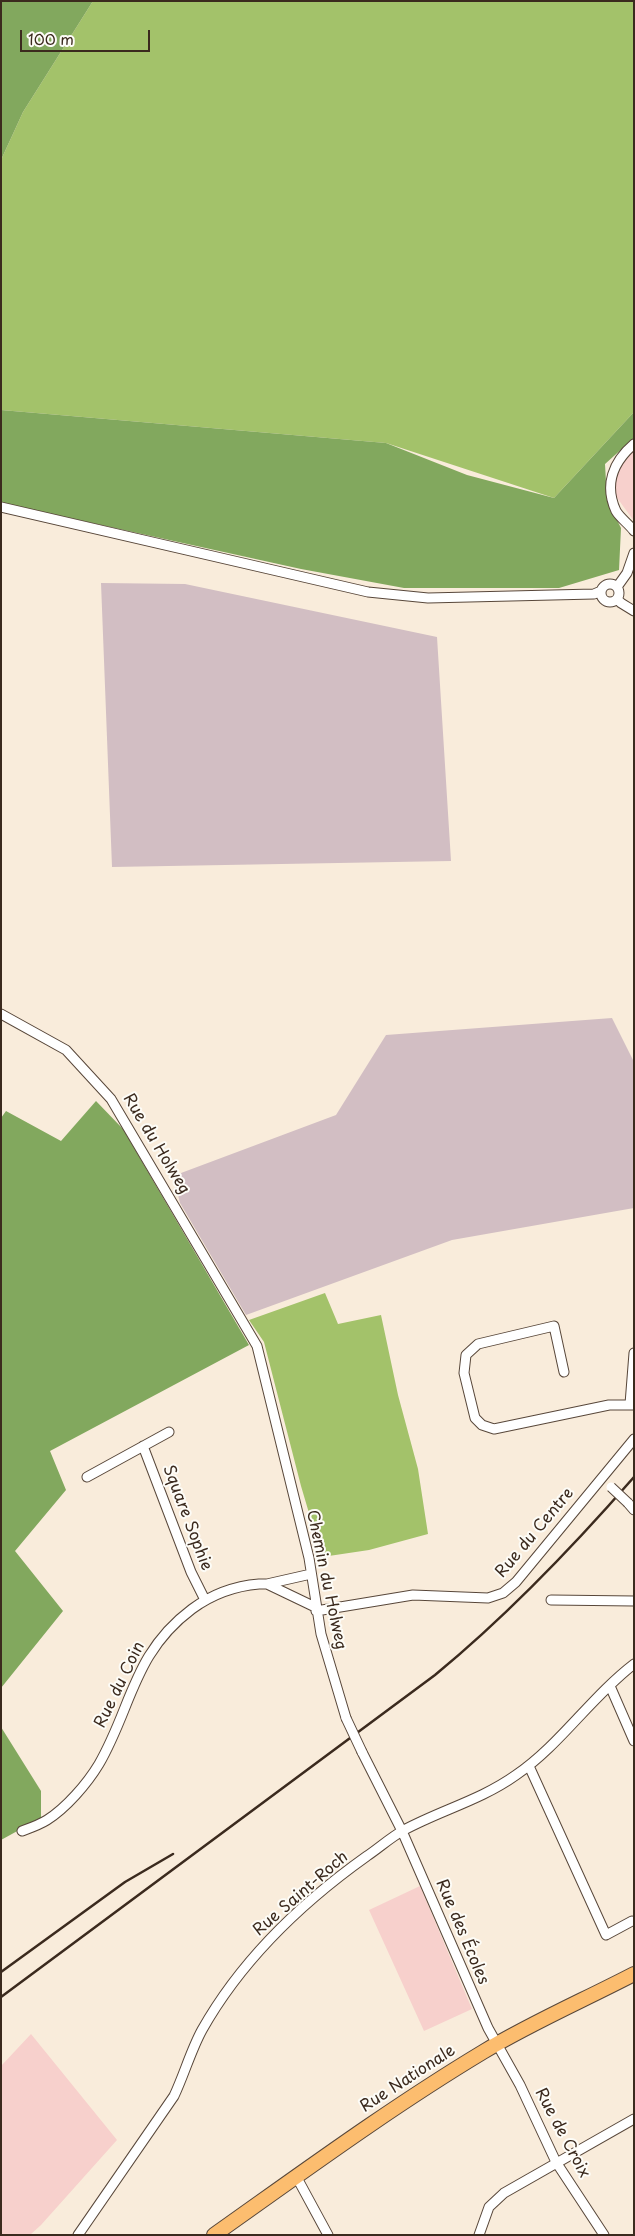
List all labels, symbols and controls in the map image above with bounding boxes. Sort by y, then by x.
scale bar [22,20,152,52]
text: 100 m [28,27,74,50]
street label: Rue du Holweg [118,1090,194,1198]
street label: Square Sophie [158,1463,216,1573]
street label: Rue du Centre [492,1484,578,1582]
street label: Chemin du Holweg [302,1508,350,1652]
street label: Rue du Coin [91,1639,149,1731]
street label: Rue Saint-Roch [250,1848,352,1940]
street label: Rue des Écoles [431,1877,493,1987]
street label: Rue Nationale [357,2041,459,2117]
street label: Rue de Croix [530,2085,594,2181]

